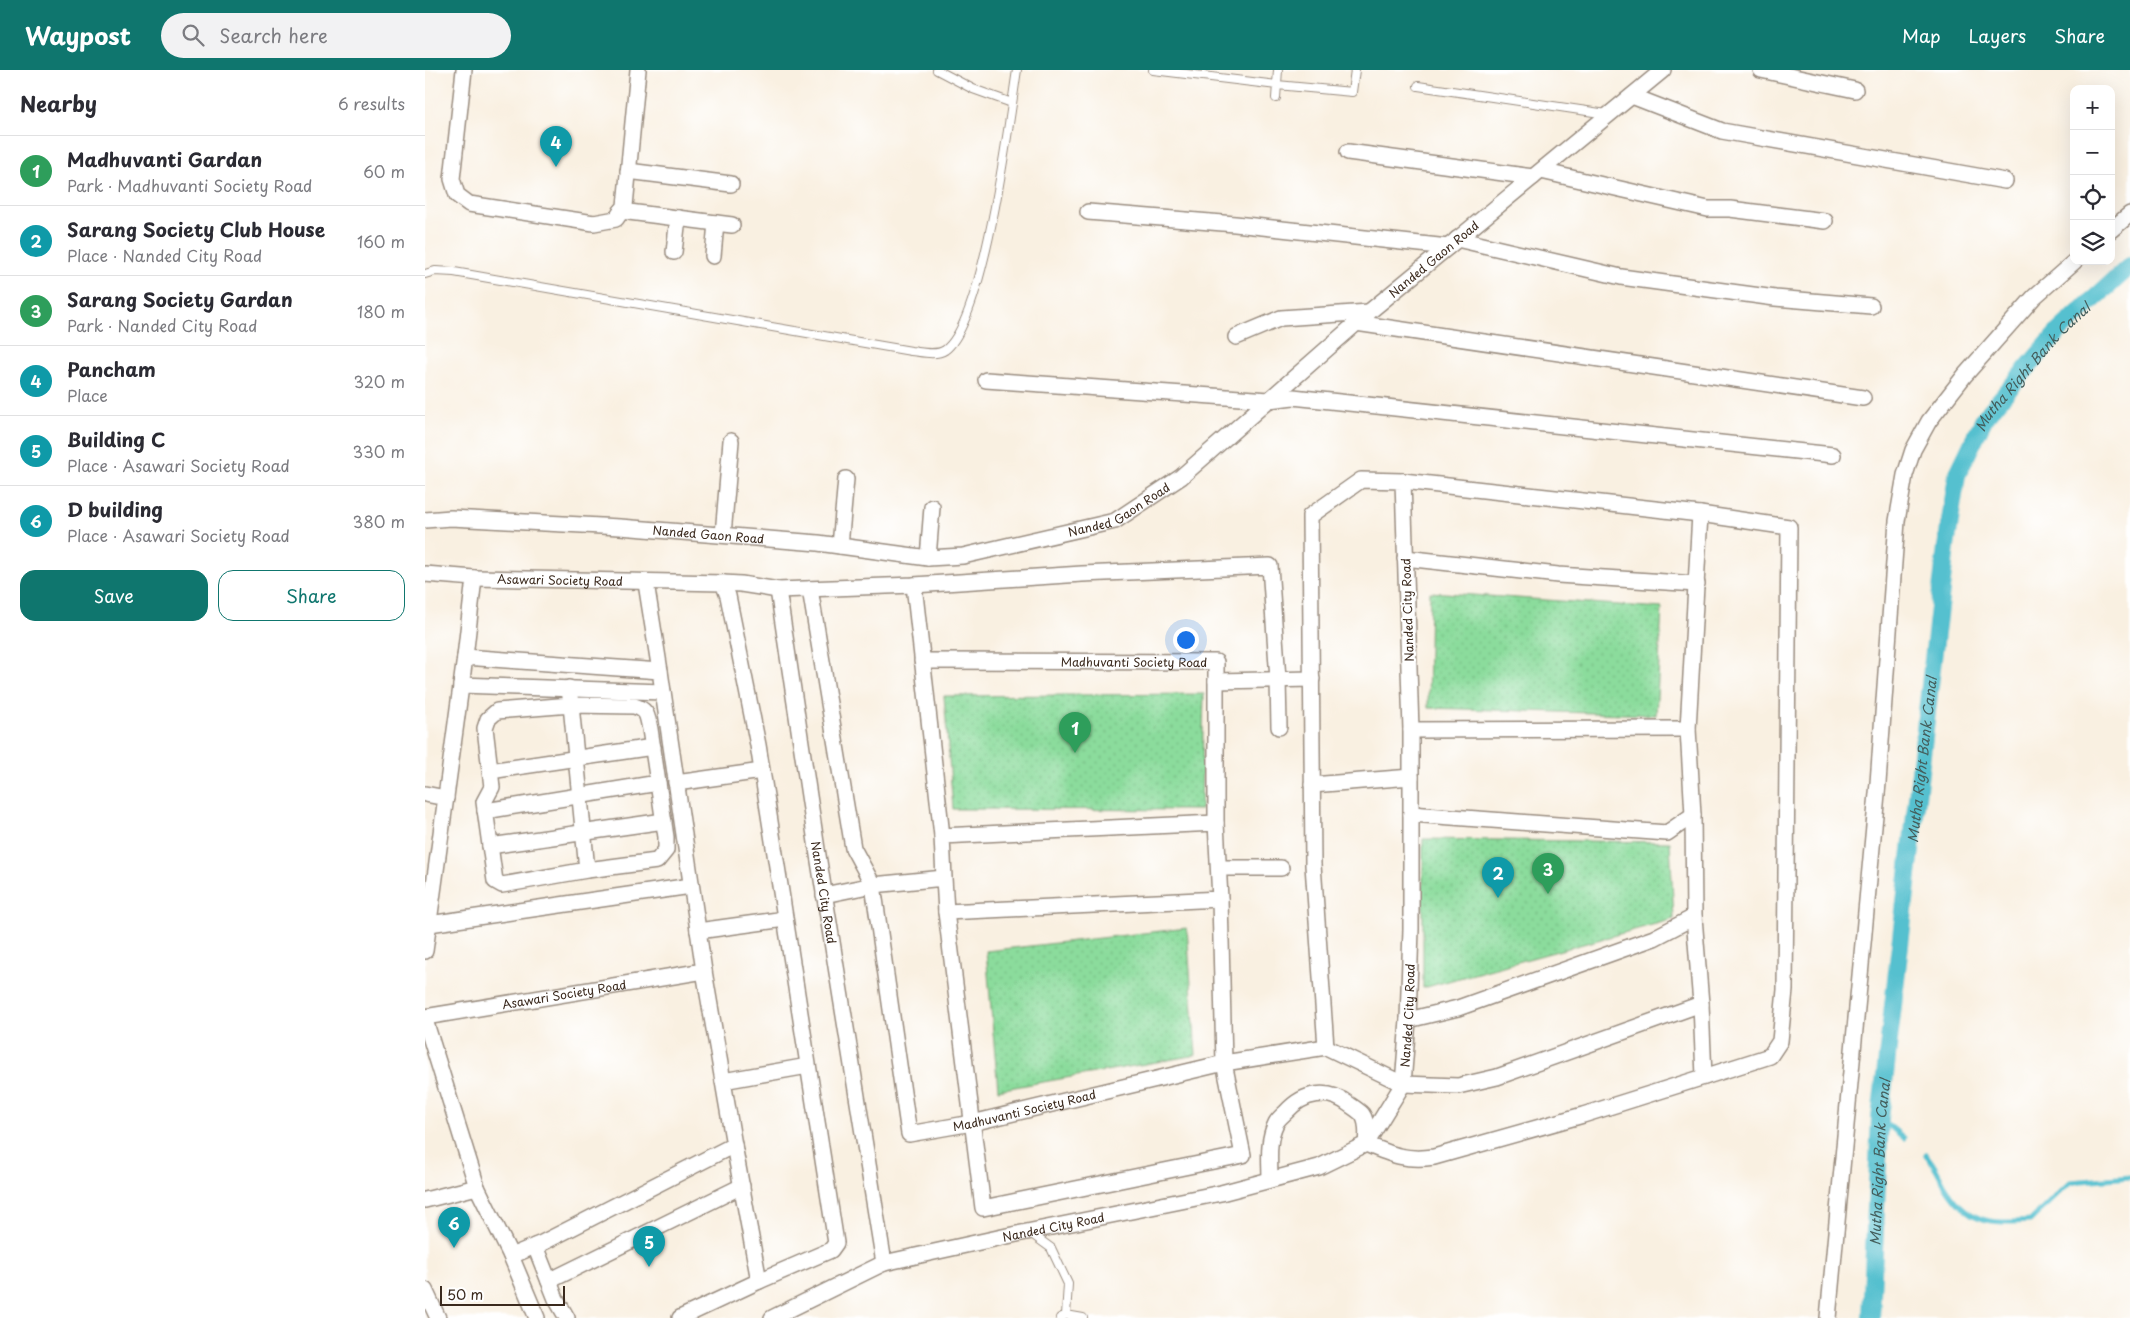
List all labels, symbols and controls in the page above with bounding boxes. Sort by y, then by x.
search box [161,13,511,58]
text: Waypost [25,17,131,53]
icon: search [179,21,207,49]
text: Search here [219,21,328,49]
text: Map [1902,22,1941,49]
text: Layers [1969,22,2026,49]
text: Share [2054,22,2105,49]
map controls [2070,85,2115,265]
button: + [2070,85,2115,130]
text: Nearby [20,87,97,119]
text: 6 results [338,91,405,115]
pin: 4 [540,126,572,167]
button: − [2070,130,2115,175]
text: Madhuvanti Gardan [67,145,262,173]
text: 1 [32,159,40,183]
text: 60 m [363,159,405,183]
text: Park · Madhuvanti Society Road [67,173,312,197]
button: locate [2070,175,2115,220]
text: Sarang Society Club House [67,215,325,243]
street label: Nanded Gaon Road [1384,216,1482,301]
button: layers [2070,220,2115,265]
text: 2 [30,229,42,253]
text: 160 m [357,229,405,253]
text: Place · Nanded City Road [67,243,262,267]
text: Sarang Society Gardan [67,285,293,313]
water label: Mutha Right Bank Canal [1969,296,2096,435]
text: 3 [31,299,41,323]
text: 180 m [357,299,405,323]
text: Park · Nanded City Road [67,313,257,337]
text: Pancham [67,355,156,383]
text: 4 [31,369,41,393]
text: 320 m [354,369,405,393]
text: Place [67,383,108,407]
text: Building C [67,425,165,453]
text: 5 [31,439,41,463]
text: 330 m [352,439,405,463]
text: Place · Asawari Society Road [67,453,290,477]
street label: Nanded Gaon Road [1066,478,1173,541]
text: D building [67,495,163,523]
text: 6 [30,509,42,533]
text: 380 m [353,509,405,533]
street label: Nanded Gaon Road [652,521,765,548]
text: Place · Asawari Society Road [67,523,290,547]
street label: Nanded City Road [1396,558,1418,662]
street label: Asawari Society Road [497,569,623,590]
button: Save [20,570,208,621]
button: Share [218,570,405,621]
your location [1173,627,1199,653]
street label: Madhuvanti Society Road [1061,652,1207,671]
water label: Mutha Right Bank Canal [1901,673,1942,844]
pin: 1 [1059,712,1091,753]
street label: Nanded City Road [807,840,841,945]
pin: 3 [1532,853,1564,894]
pin: 2 [1482,857,1514,898]
street label: Nanded City Road [1395,963,1419,1068]
street label: Asawari Society Road [501,975,628,1013]
water label: Mutha Right Bank Canal [1864,1076,1895,1246]
street label: Madhuvanti Society Road [951,1085,1098,1135]
pin: 6 [438,1207,470,1248]
street label: Nanded City Road [1001,1208,1106,1246]
pin: 5 [633,1226,665,1267]
scale bar [440,1283,565,1306]
text: 50 m [447,1284,483,1305]

